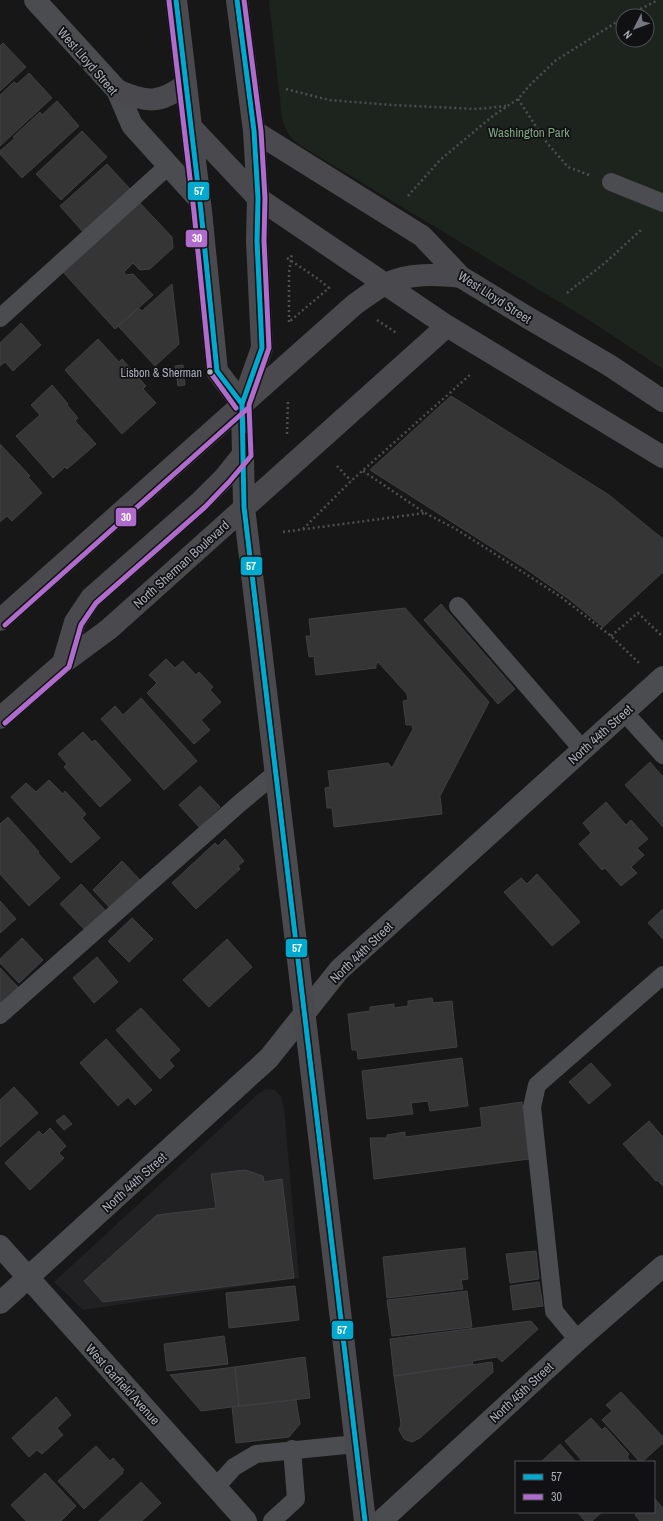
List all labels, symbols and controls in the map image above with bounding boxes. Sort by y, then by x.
north arrow [615,8,655,48]
street label: West Lloyd Street [54,24,122,99]
text: N [620,28,635,42]
park label: Washington Park [488,124,570,141]
line badge: 57 [187,181,210,201]
text: 57 [194,184,204,198]
line badge: 30 [185,229,208,248]
text: 30 [192,231,202,245]
street label: West Lloyd Street [455,267,535,327]
place label: Lisbon & Sherman [120,365,202,381]
marker: Lisbon & Sherman [205,367,215,377]
line badge: 30 [115,507,137,527]
text: 30 [121,510,131,524]
street label: North Sherman Boulevard [130,517,233,612]
line badge: 57 [240,556,263,576]
text: 57 [246,559,256,573]
street label: North 44th Street [564,701,636,768]
street label: North 44th Street [326,918,396,987]
line badge: 57 [285,938,308,958]
text: 57 [292,941,302,955]
street label: North 44th Street [98,1149,170,1216]
line badge: 57 [331,1320,354,1340]
text: 57 [337,1323,347,1337]
street label: West Garfield Avenue [82,1340,164,1428]
street label: North 45th Street [486,1358,557,1426]
legend [515,1461,655,1513]
text: 57 [551,1469,562,1485]
text: 30 [551,1489,562,1505]

